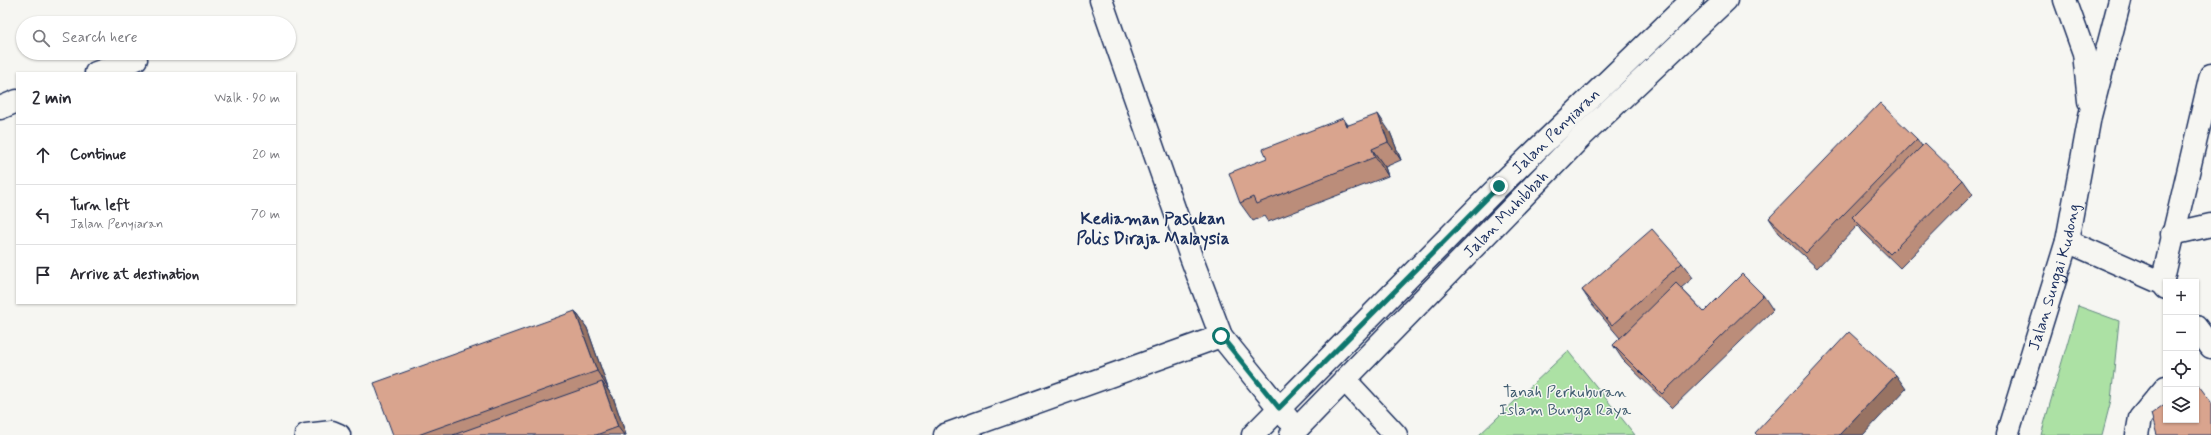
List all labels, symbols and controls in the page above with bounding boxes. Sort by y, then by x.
search box [16,16,296,60]
icon: search [30,27,52,49]
text: Search here [62,28,138,48]
street label: Jalan Penyiaran [1507,84,1604,179]
text: 2 min [32,87,72,109]
text: Walk · 90 m [214,90,280,107]
icon: ahead [32,144,54,166]
text: Continue [70,145,126,165]
text: 20 m [252,146,280,163]
street label: Jalan Muhibbah [1459,166,1553,262]
route end [1490,177,1508,195]
text: Turn left [70,196,130,216]
street label: Jalan Sungai Kudong [2023,202,2084,353]
icon: left [32,204,54,226]
text: 70 m [251,206,280,223]
district label: Kediaman Pasukan Polis Diraja Malaysia [1076,208,1230,251]
text: Jalan Penyiaran [70,216,163,233]
icon: arrive [32,264,54,286]
text: Arrive at destination [70,265,199,285]
map controls [2163,279,2199,423]
button: + [2163,279,2199,315]
button: − [2163,315,2199,351]
route start [1212,327,1230,345]
button: locate [2163,351,2199,387]
park label: Tanah Perkuburan Islam Bunga Raya [1499,382,1631,422]
button: layers [2163,387,2199,423]

